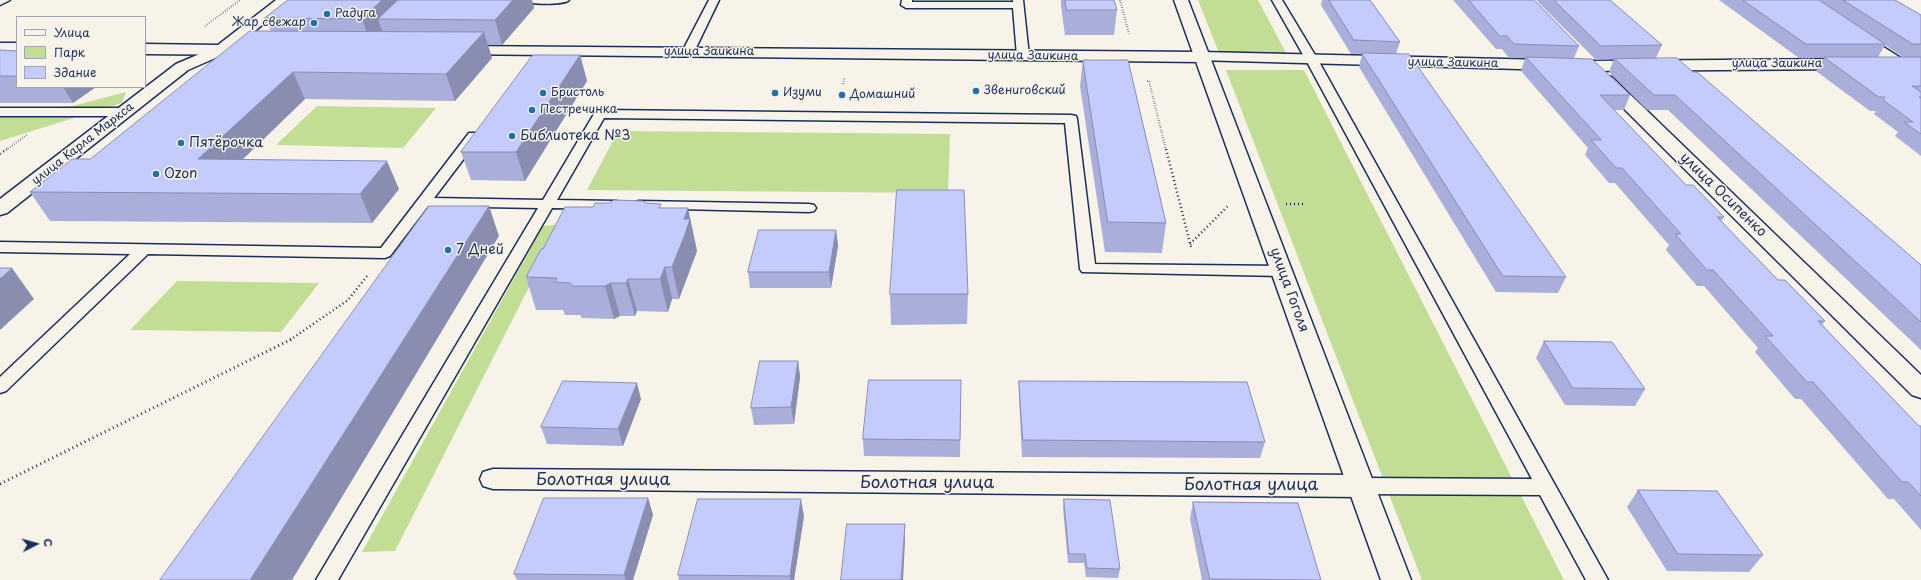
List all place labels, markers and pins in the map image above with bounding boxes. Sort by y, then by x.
place label: Радуга [335,7,376,21]
marker: Радуга [322,9,332,19]
place label: Жар свежар [232,16,306,30]
marker: Жар свежар [309,18,319,28]
place label: Звениговский [984,84,1066,98]
place label: Бристоль [551,86,604,100]
place label: Изуми [783,86,822,100]
marker: Звениговский [971,86,981,96]
marker: Бристоль [538,88,548,98]
marker: Изуми [770,88,780,98]
place label: Домашний [850,88,915,102]
marker: Домашний [837,90,847,100]
place label: Пестречинка [540,103,617,117]
marker: Пестречинка [527,105,537,115]
place label: Библиотека №3 [520,128,631,144]
marker: Библиотека №3 [507,131,517,141]
place label: Пятёрочка [189,135,263,151]
marker: Пятёрочка [176,138,186,148]
place label: Ozon [164,166,197,182]
marker: Ozon [151,169,161,179]
place label: 7 Дней [456,242,504,258]
marker: 7 Дней [443,245,453,255]

